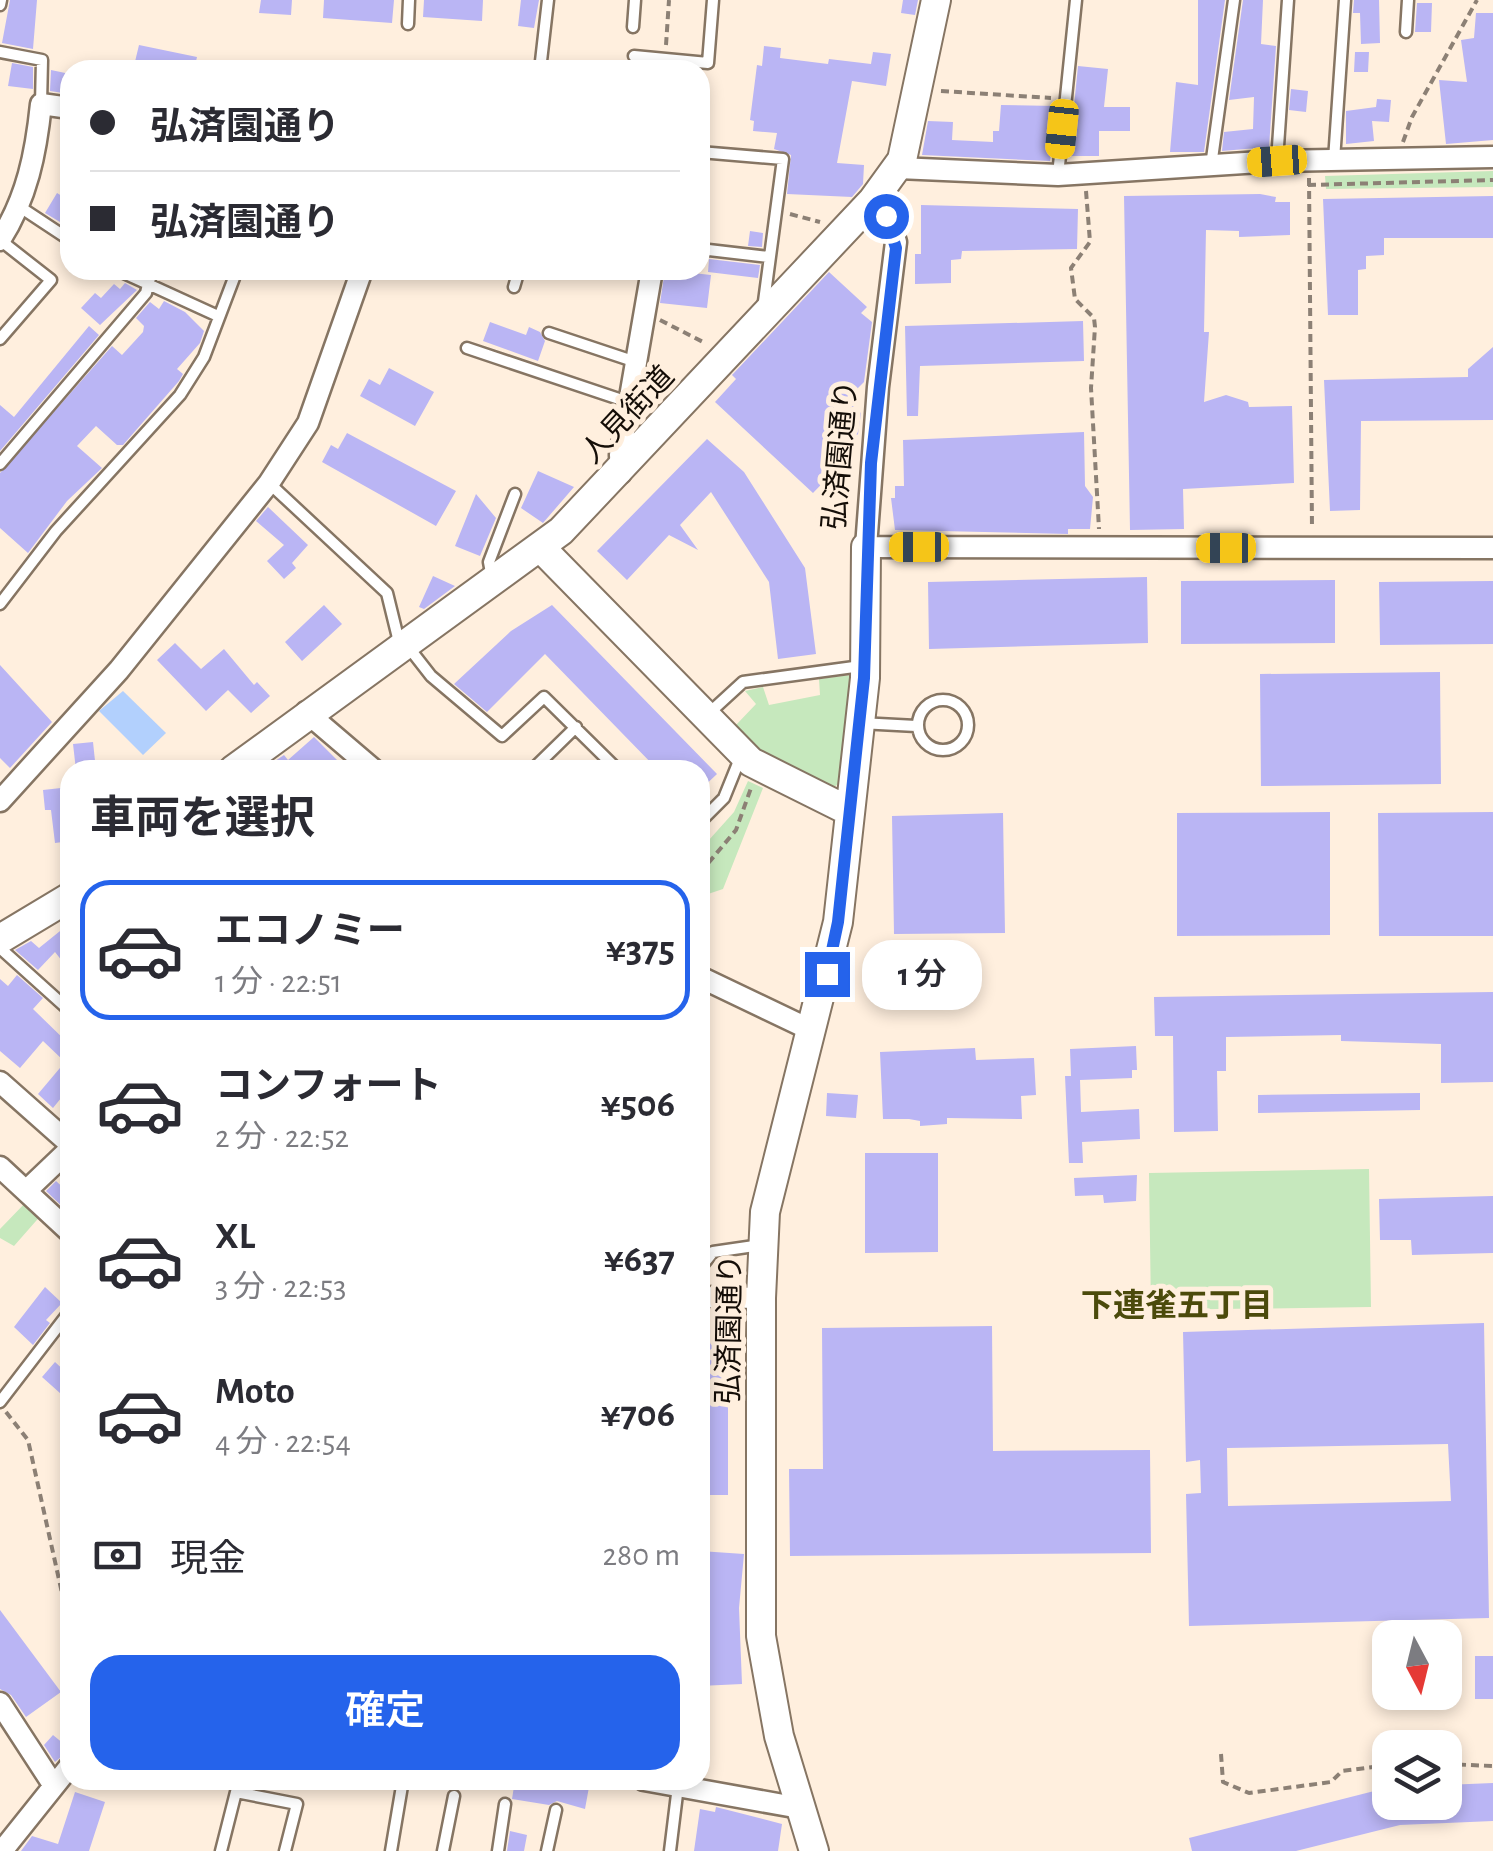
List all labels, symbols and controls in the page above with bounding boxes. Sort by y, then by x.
car [1044,98,1080,160]
text: 弘済園通り [150,109,340,147]
car [1246,144,1308,178]
route start [864,194,909,239]
text: 弘済園通り [150,205,340,243]
street label: 人見街道 [575,360,680,469]
street label: 弘済園通り [818,379,862,531]
car [889,532,949,562]
car [1196,533,1256,563]
text: 車両を選択 [90,797,315,842]
icon: car [95,905,185,995]
text: エコノミー [215,913,405,951]
text: ¥375 [606,931,675,969]
callout: 1 分 [862,939,982,1009]
route end [805,952,850,997]
text: 1 分 [898,959,946,991]
text: 1 分 · 22:51 [215,966,342,998]
icon: car [95,1060,185,1150]
text: コンフォート [215,1068,442,1106]
text: ¥506 [600,1086,675,1124]
text: 2 分 · 22:52 [215,1121,349,1153]
icon: car [95,1215,185,1305]
text: XL [215,1218,255,1256]
text: ¥637 [604,1241,675,1279]
street label: 弘済園通り [712,1254,746,1404]
text: 3 分 · 22:53 [215,1271,346,1303]
district label: 下連雀五丁目 [1081,1288,1273,1322]
icon: car [95,1370,185,1460]
text: Moto [215,1373,295,1411]
text: ¥706 [600,1396,675,1434]
text: 4 分 · 22:54 [215,1426,351,1458]
icon: cash [90,1528,145,1583]
text: 280 m [602,1539,680,1571]
text: 現金 [170,1541,246,1579]
north arrow [1372,1620,1462,1710]
map controls [1372,1620,1462,1820]
button: 確定 [90,1655,680,1770]
button: layers [1372,1730,1462,1820]

